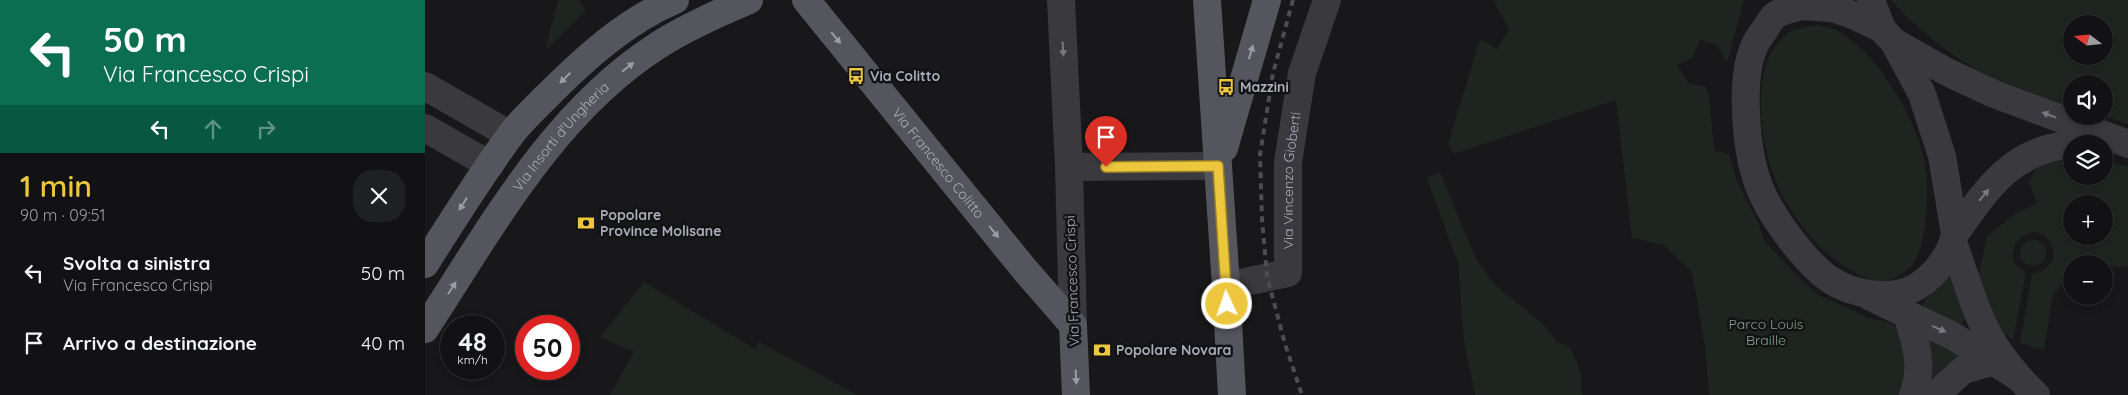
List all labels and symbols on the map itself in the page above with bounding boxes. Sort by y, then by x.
north arrow [2063,15,2113,65]
one-way arrow [831,31,842,44]
one-way arrow [1060,41,1068,57]
one-way arrow [1248,44,1256,59]
one-way arrow [622,62,635,72]
bus stop icon: Via Colitto [846,66,866,86]
place label: Via Colitto [870,67,940,85]
one-way arrow [559,72,571,84]
bus stop icon: Mazzini [1216,77,1236,97]
street label: Via Insorti d'Ungheria [509,78,613,195]
place label: Mazzini [1240,78,1289,96]
street label: Via Francesco Colitto [888,104,989,222]
street label: Via Vincenzo Gioberti [1279,111,1305,249]
one-way arrow [2041,111,2056,119]
pin [1085,116,1127,167]
one-way arrow [1978,188,1989,201]
one-way arrow [458,198,467,211]
place label: Popolare Province Molisane [600,206,721,240]
bank icon: Popolare Province Molisane [576,213,596,233]
street label: Via Francesco Crispi [1061,215,1083,347]
one-way arrow [989,225,1000,238]
position arrow [1200,277,1252,329]
one-way arrow [447,282,456,295]
speed limit sign: 50 [515,315,580,380]
park label: Parco Louis Braille [1729,315,1803,349]
one-way arrow [1932,326,1946,334]
bank icon: Popolare Novara [1092,340,1112,360]
place label: Popolare Novara [1116,341,1231,359]
one-way arrow [1072,370,1080,386]

